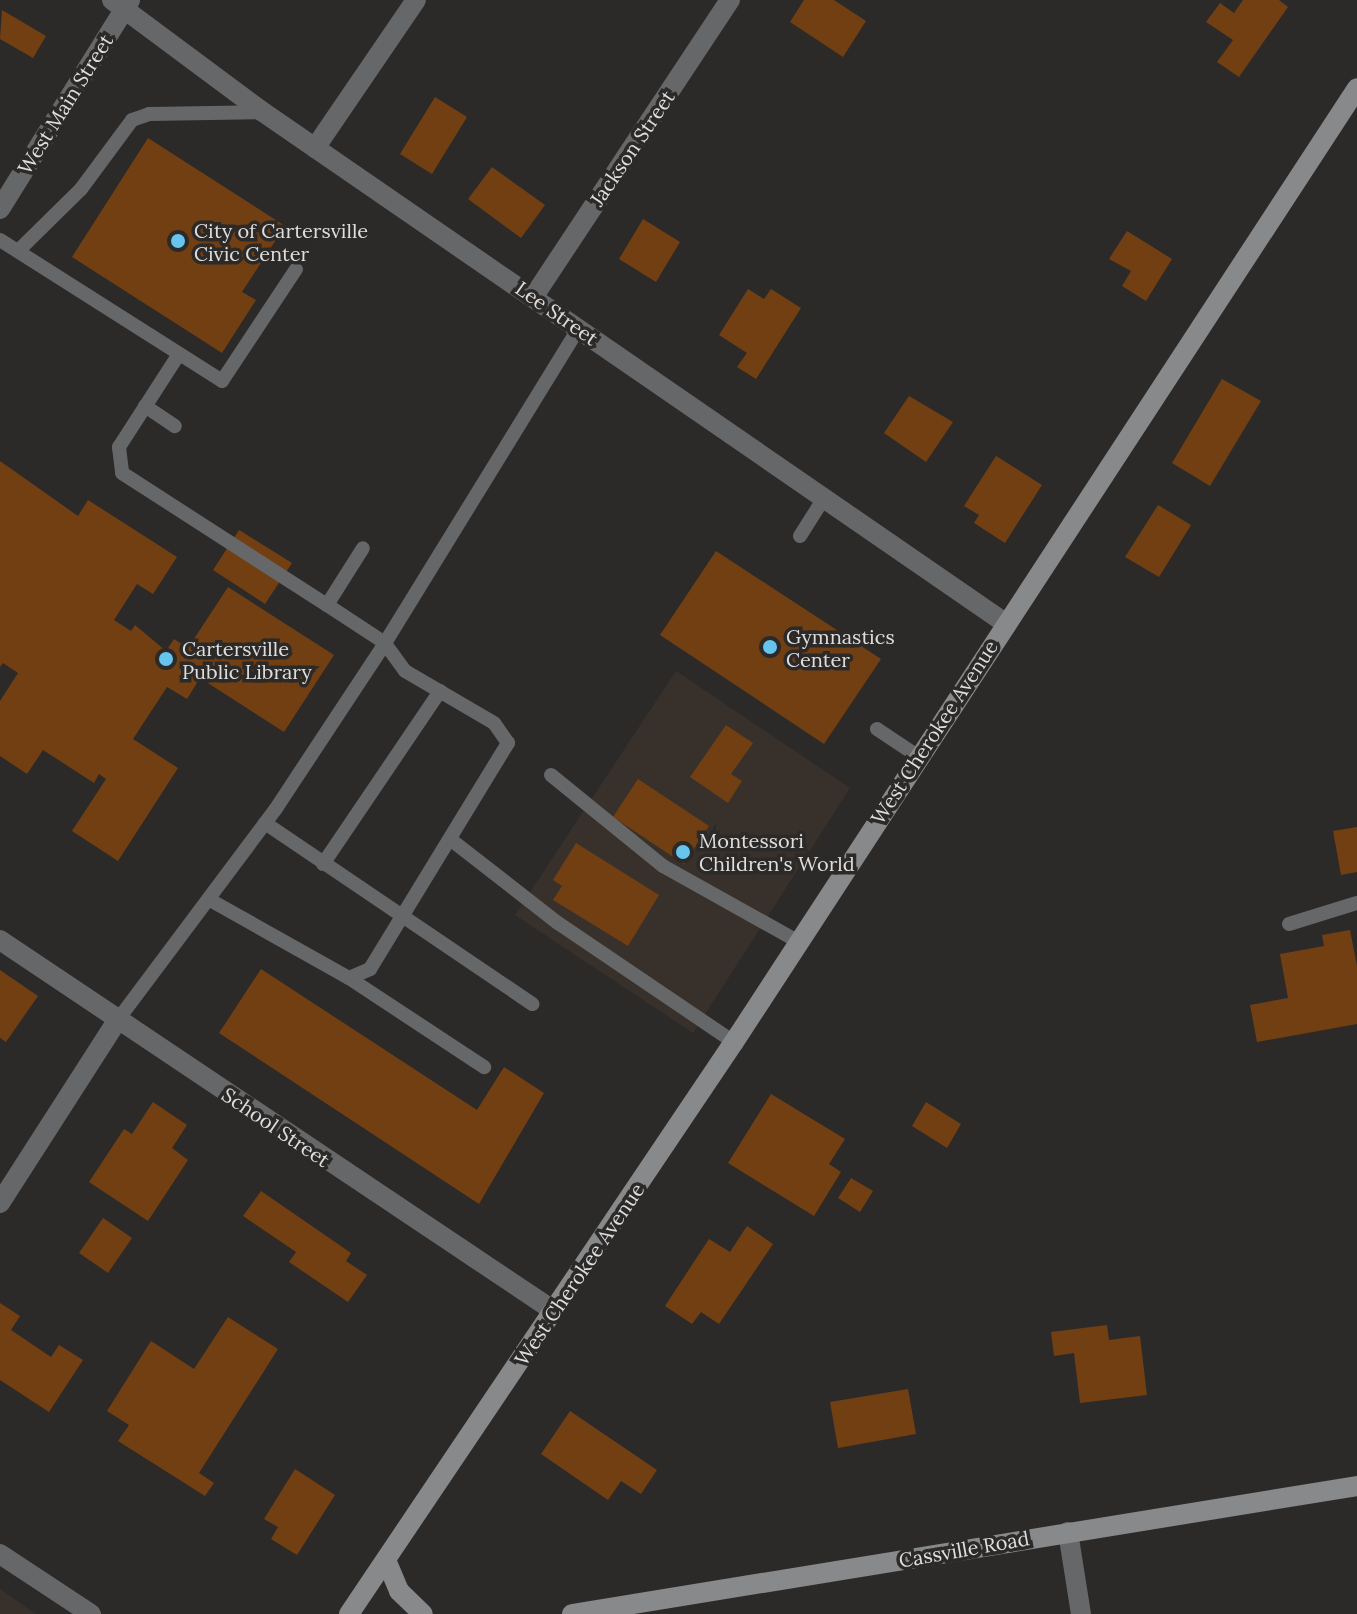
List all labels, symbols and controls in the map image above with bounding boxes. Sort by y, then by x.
street label: West Main Street [12,30,118,178]
street label: Jackson Street [585,86,679,210]
place label: City of Cartersville Civic Center [194,218,368,265]
marker: City of Cartersville Civic Center [169,232,187,250]
street label: Lee Street [511,276,603,350]
place label: Gymnastics Center [786,624,895,671]
street label: West Cherokee Avenue [866,635,1002,829]
place label: Cartersville Public Library [182,636,312,683]
marker: Gymnastics Center [761,638,779,656]
marker: Cartersville Public Library [157,650,175,668]
place label: Montessori Children's World [699,828,855,875]
marker: Montessori Children's World [674,843,692,861]
street label: School Street [218,1082,334,1172]
street label: West Cherokee Avenue [509,1178,649,1370]
street label: Cassville Road [897,1526,1031,1572]

